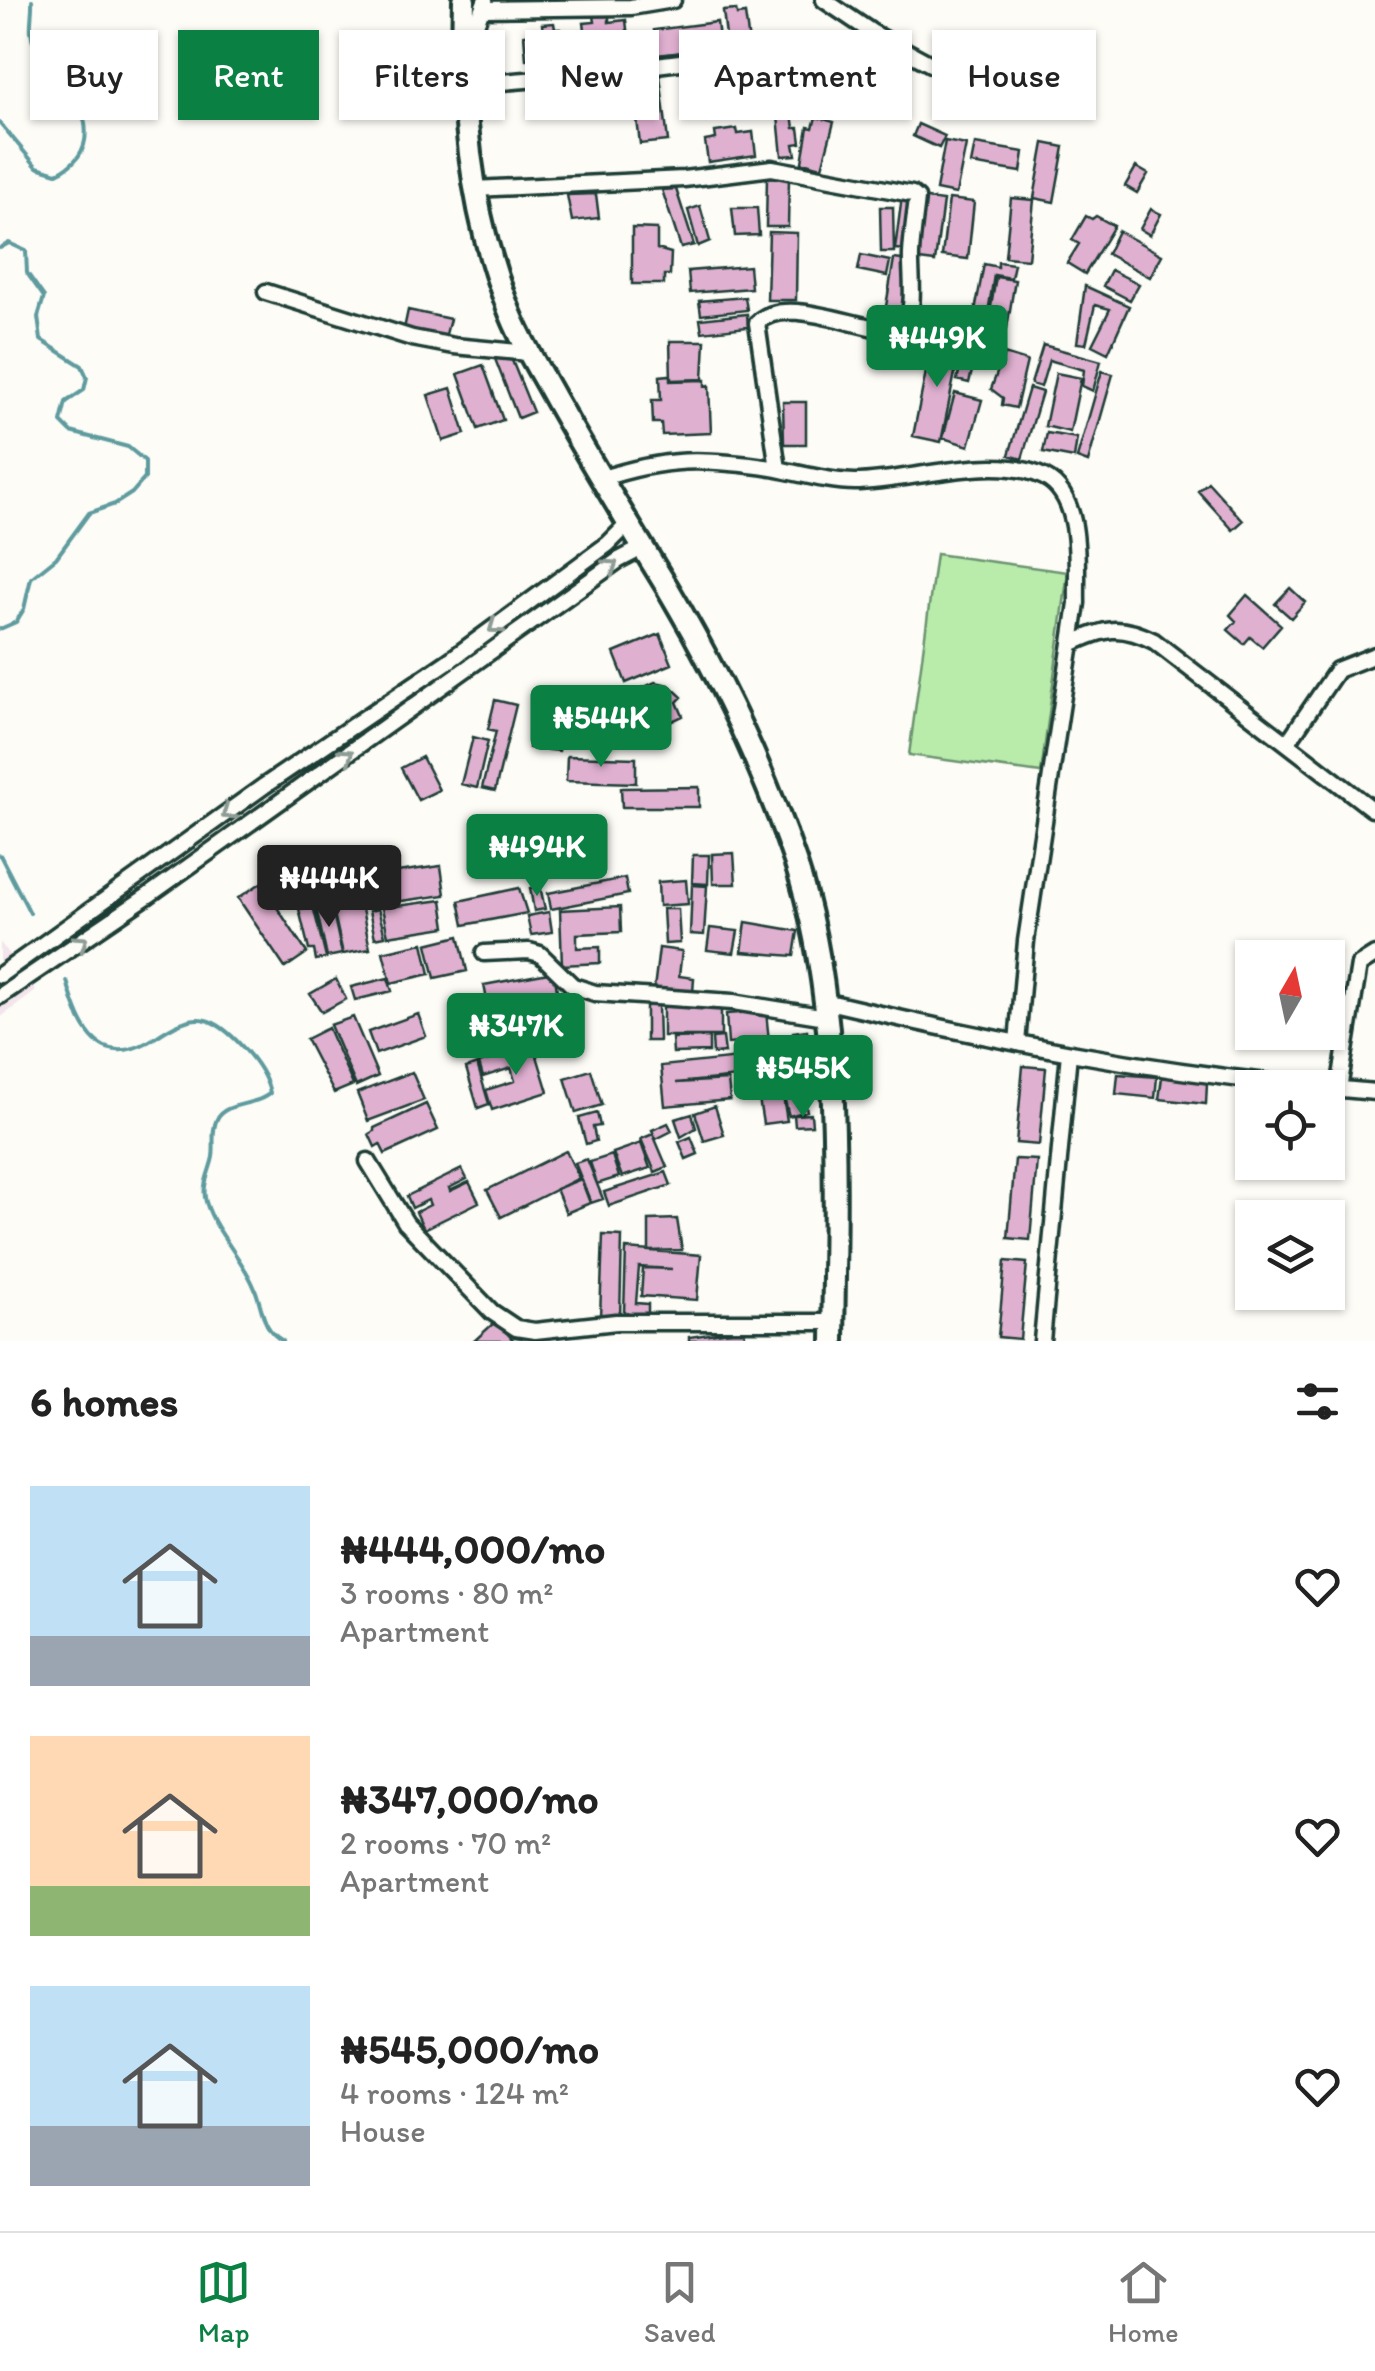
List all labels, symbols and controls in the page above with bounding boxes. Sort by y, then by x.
chip: Buy [30,30,158,120]
chip: Rent [178,30,319,120]
chip: Filters [339,30,505,120]
chip: New [525,30,659,120]
chip: Apartment [679,30,912,120]
chip: House [932,30,1096,120]
pin: ₦449K [867,305,1007,390]
text: ₦449K [889,318,986,356]
one-way arrow [600,560,619,578]
one-way arrow [488,616,506,633]
pin: ₦544K [531,685,671,770]
text: ₦544K [552,698,650,736]
one-way arrow [336,749,354,767]
one-way arrow [221,801,239,818]
pin: ₦494K [467,814,607,899]
text: ₦494K [489,827,586,865]
pin: ₦444K [259,845,399,930]
text: ₦444K [279,858,379,896]
one-way arrow [70,935,88,954]
north arrow [1235,940,1345,1050]
map controls [1235,940,1345,1310]
pin: ₦347K [446,993,586,1078]
text: ₦347K [469,1006,563,1044]
pin: ₦545K [733,1035,873,1120]
text: ₦545K [756,1048,850,1086]
button: locate [1235,1070,1345,1180]
button: layers [1235,1200,1345,1310]
icon: filters [1290,1374,1345,1429]
text: 6 homes [30,1376,178,1427]
text: ₦444,000/mo [340,1523,606,1574]
icon: home [110,1526,230,1646]
icon: heart [1290,1559,1345,1614]
text: 3 rooms · 80 m² [340,1574,554,1612]
text: Apartment [340,1612,489,1650]
text: ₦347,000/mo [340,1773,599,1824]
icon: home [110,1776,230,1896]
icon: heart [1290,1809,1345,1864]
text: 2 rooms · 70 m² [340,1824,551,1862]
text: Apartment [340,1862,489,1900]
text: ₦545,000/mo [340,2023,599,2074]
icon: home [110,2026,230,2146]
icon: heart [1290,2059,1345,2114]
text: 4 rooms · 124 m² [340,2074,569,2112]
text: House [340,2112,426,2150]
tab: Map [196,2255,251,2349]
tab: Saved [644,2255,715,2349]
tab: Home [1108,2255,1179,2349]

